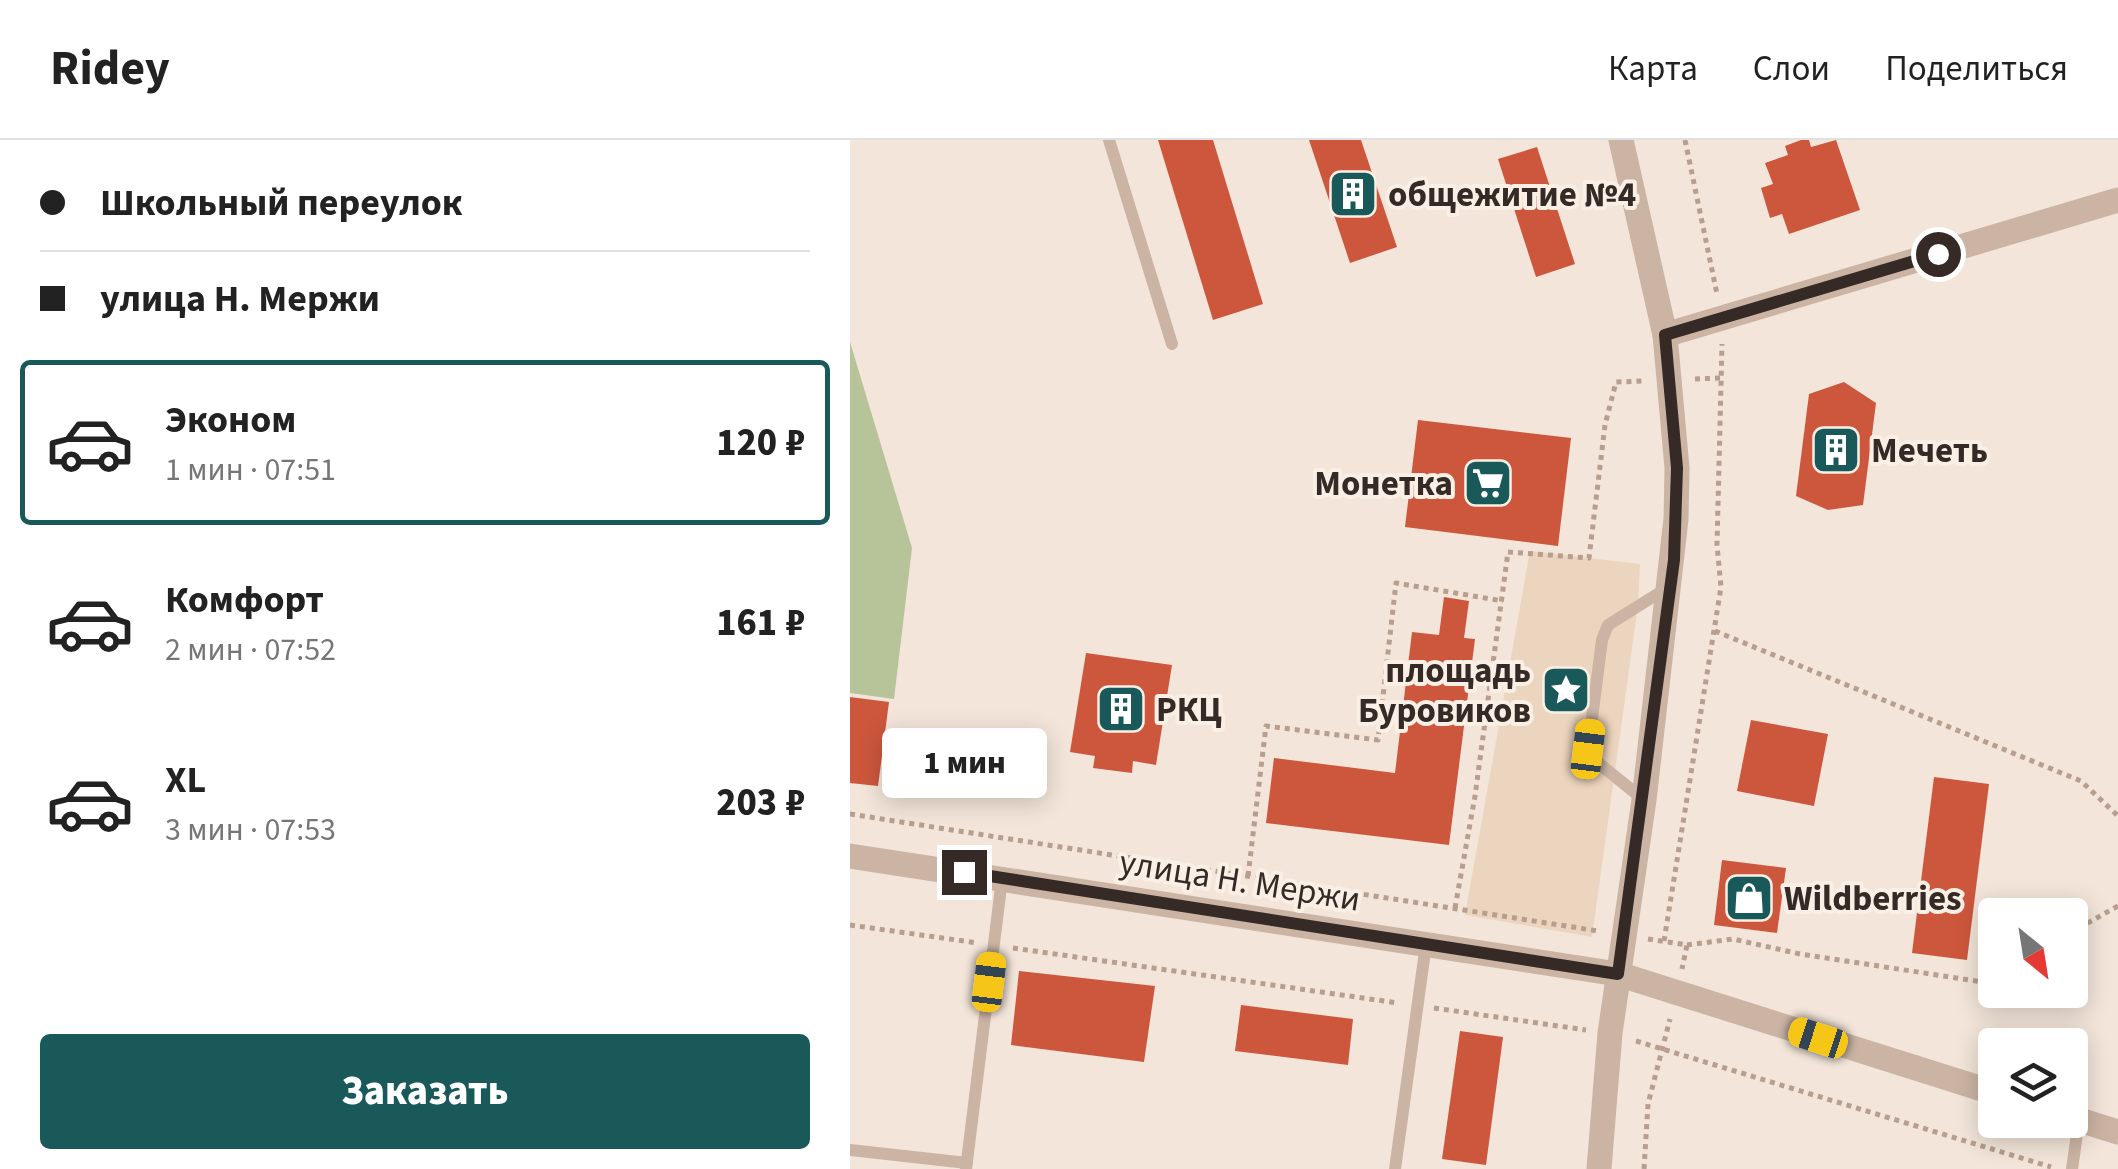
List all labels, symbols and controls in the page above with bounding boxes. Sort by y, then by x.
text: Ridey [50,35,170,103]
text: Карта [1608,44,1698,94]
text: Слои [1753,44,1830,94]
text: Поделиться [1885,44,2068,94]
building icon: общежитие №4 [1327,168,1379,220]
place label: общежитие №4 [1388,170,1636,220]
text: Школьный переулок [100,176,463,230]
route start [1916,232,1961,277]
text: улица Н. Мержи [100,272,380,326]
text: Эконом [165,393,296,447]
icon: car [45,398,135,488]
text: 120 ₽ [716,416,805,470]
building icon: Мечеть [1810,424,1862,476]
place label: Мечеть [1871,426,1988,476]
text: 1 мин · 07:51 [165,447,336,493]
supermarket icon: Монетка [1462,457,1514,509]
place label: Монетка [1314,459,1453,509]
text: Комфорт [165,573,324,627]
icon: car [45,578,135,668]
text: 161 ₽ [716,596,805,650]
text: 2 мин · 07:52 [165,627,336,673]
place label: площадь Буровиков [1358,646,1531,736]
place icon: площадь Буровиков [1540,664,1592,716]
building icon: РКЦ [1095,683,1147,735]
place label: РКЦ [1156,685,1222,735]
car [1569,717,1607,781]
callout: 1 мин [882,727,1046,797]
text: 1 мин [923,740,1006,786]
text: XL [165,753,206,807]
icon: car [45,758,135,848]
text: 203 ₽ [716,776,805,830]
text: 3 мин · 07:53 [165,807,336,853]
street label: улица Н. Мержи [1116,837,1364,925]
route end [942,850,987,895]
shop icon: Wildberries [1723,872,1775,924]
place label: Wildberries [1784,874,1962,924]
north arrow [1978,898,2088,1008]
map controls [1978,898,2088,1138]
car [970,950,1008,1014]
car [1785,1014,1851,1062]
button: layers [1978,1028,2088,1138]
button: Заказать [40,1034,810,1149]

